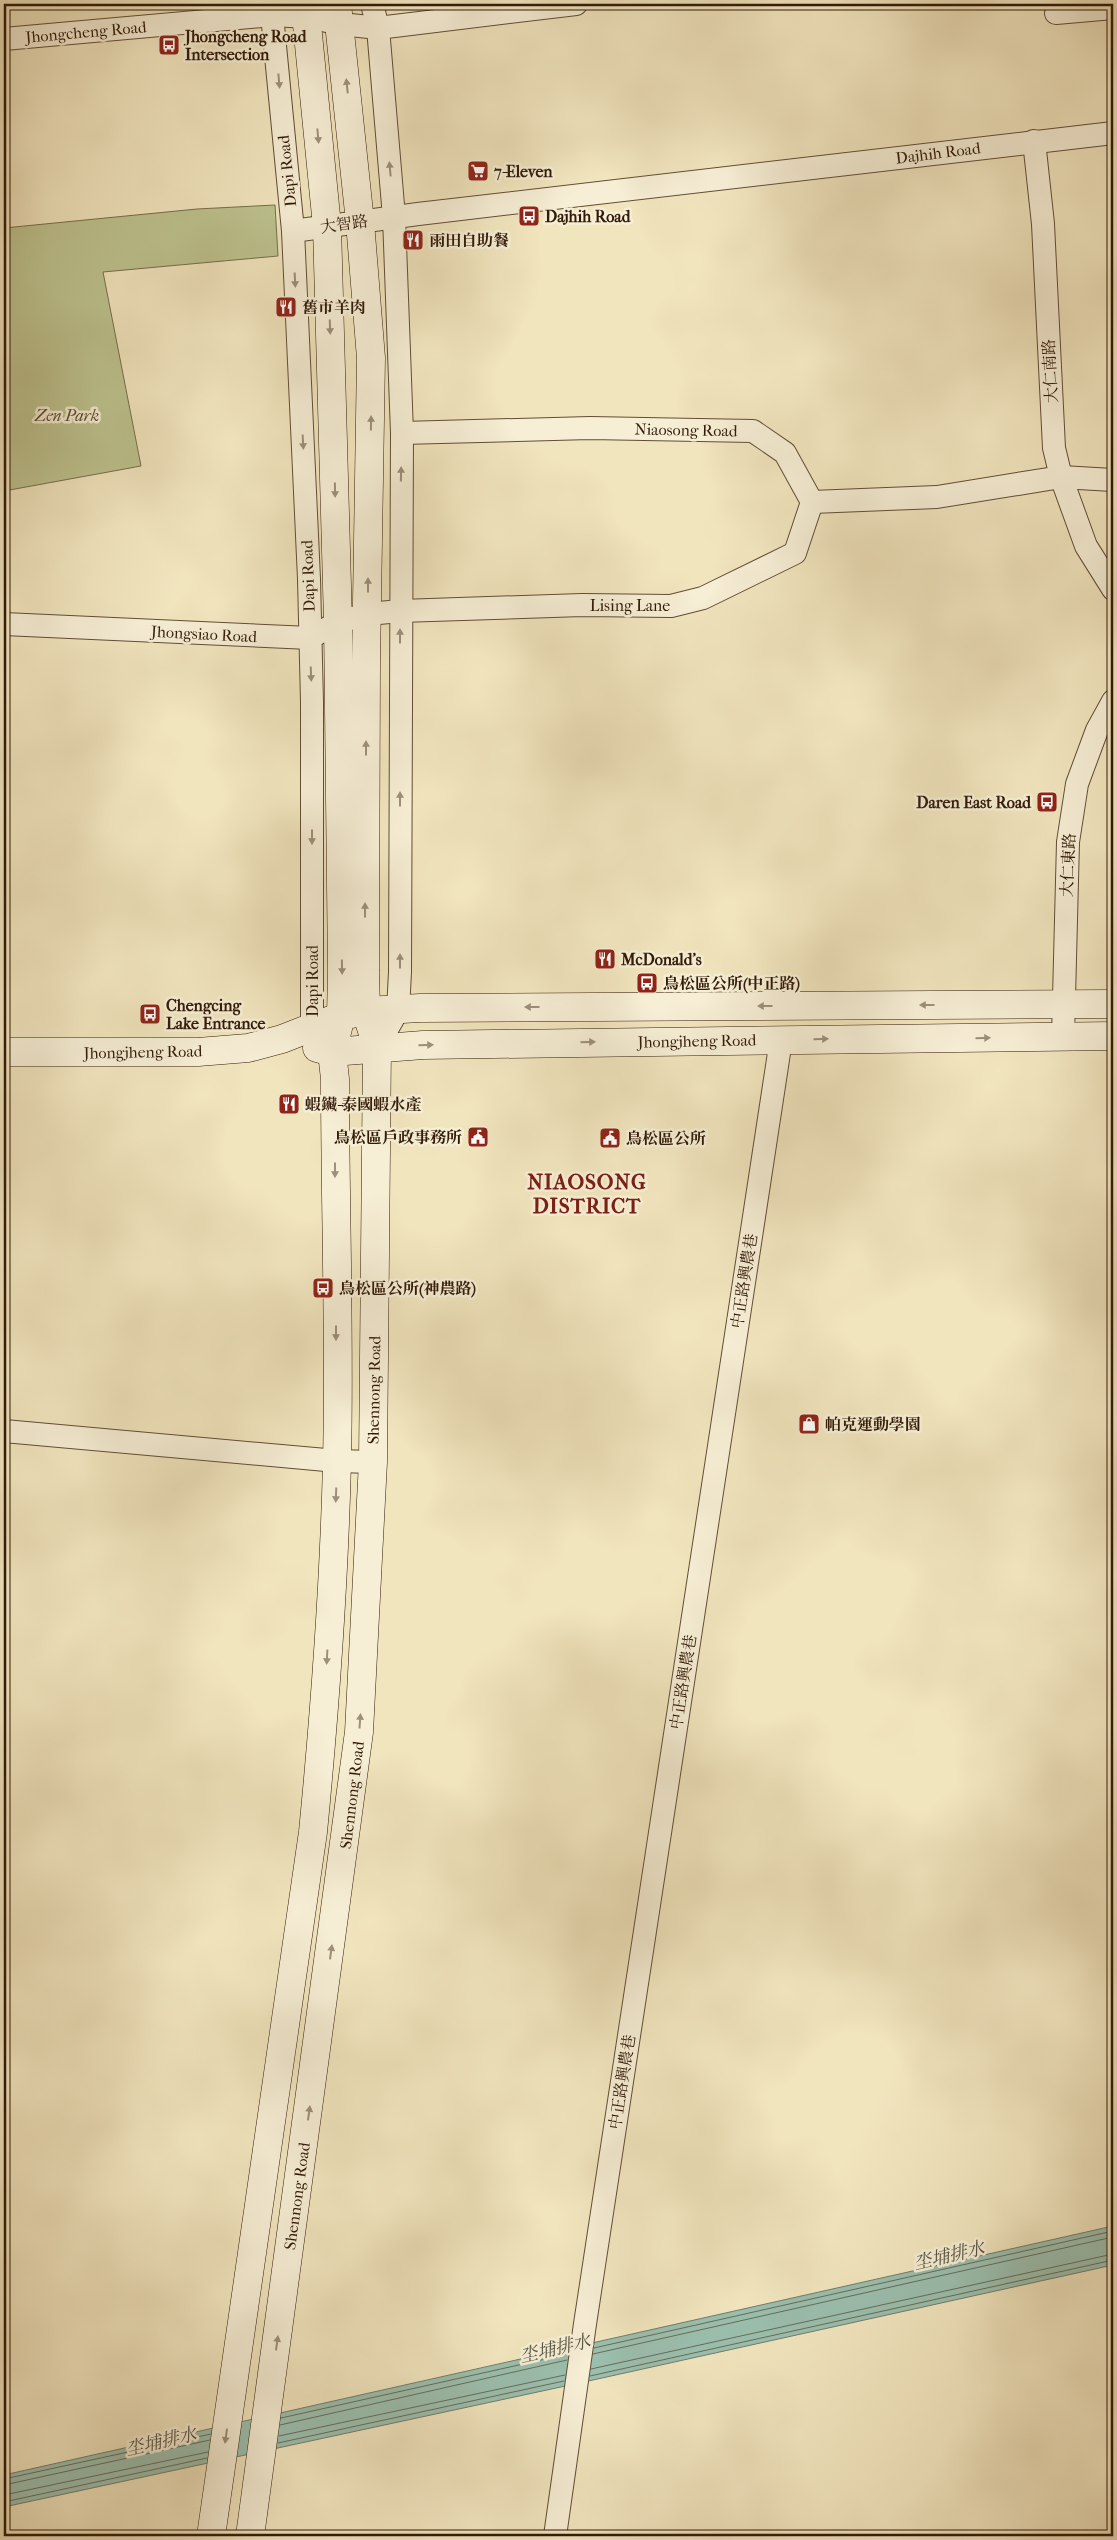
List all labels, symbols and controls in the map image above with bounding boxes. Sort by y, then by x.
street label: Jhongcheng Road [23,17,148,47]
place label: Jhongcheng Road Intersection [183,27,308,64]
bus stop icon: Jhongcheng Road Intersection [157,33,181,57]
one-way arrow [275,73,283,89]
one-way arrow [343,78,351,94]
one-way arrow [314,128,322,144]
street label: Dapi Road [274,134,300,208]
street label: Dajhih Road [894,138,982,168]
supermarket icon: 7-Eleven [466,159,490,183]
one-way arrow [386,160,394,176]
place label: 7-Eleven [493,162,553,181]
bus stop icon: Dajhih Road [517,204,541,228]
place label: Dajhih Road [545,207,632,226]
street label: 大智路 [319,211,369,237]
restaurant icon: 雨田自助餐 [401,228,425,252]
place label: 雨田自助餐 [429,231,509,250]
one-way arrow [292,272,300,288]
restaurant icon: 舊市羊肉 [274,295,298,319]
place label: 舊市羊肉 [302,298,366,317]
one-way arrow [326,320,334,336]
street label: 大仁南路 [1039,339,1061,403]
park label: Zen Park [34,406,99,425]
one-way arrow [367,414,375,430]
street label: Niaosong Road [634,420,738,440]
one-way arrow [299,434,307,450]
one-way arrow [398,465,406,481]
one-way arrow [331,482,339,498]
street label: Dapi Road [297,539,319,612]
one-way arrow [364,577,372,593]
street label: Lising Lane [590,596,670,615]
street label: Jhongsiao Road [149,622,258,646]
one-way arrow [396,628,404,644]
one-way arrow [307,667,315,683]
one-way arrow [362,739,370,755]
one-way arrow [396,790,404,806]
bus stop icon: Daren East Road [1035,790,1059,814]
place label: Daren East Road [916,793,1032,812]
one-way arrow [308,829,316,845]
street label: 大仁東路 [1057,833,1079,897]
one-way arrow [361,902,369,918]
street label: Dapi Road [303,945,322,1017]
restaurant icon: McDonald's [593,947,617,971]
place label: McDonald's [620,950,702,969]
one-way arrow [396,953,404,969]
one-way arrow [338,960,346,976]
bus stop icon: 鳥松區公所(中正路) [635,971,659,995]
place label: 鳥松區公所(中正路) [663,974,800,994]
place label: Chengcing Lake Entrance [166,996,266,1033]
one-way arrow [919,1001,935,1009]
bus stop icon: Chengcing Lake Entrance [138,1002,162,1026]
one-way arrow [757,1002,773,1010]
one-way arrow [524,1003,540,1011]
street label: Jhongjheng Road [635,1030,757,1052]
one-way arrow [976,1034,992,1042]
one-way arrow [813,1035,829,1043]
one-way arrow [581,1038,597,1046]
one-way arrow [418,1040,434,1048]
street label: Jhongjheng Road [81,1041,203,1063]
restaurant icon: 蝦鑶-泰國蝦水產 [277,1092,301,1116]
place label: 蝦鑶-泰國蝦水產 [305,1095,421,1114]
public building icon: 鳥松區戶政事務所 [466,1125,490,1149]
public building icon: 鳥松區公所 [598,1126,622,1150]
place label: 鳥松區戶政事務所 [334,1128,462,1147]
place label: 鳥松區公所 [626,1129,706,1148]
one-way arrow [331,1163,339,1179]
district label: NIAOSONG DISTRICT [527,1170,647,1218]
street label: 中正路興農巷 [727,1232,761,1330]
bus stop icon: 鳥松區公所(神農路) [311,1276,335,1300]
place label: 鳥松區公所(神農路) [339,1279,476,1299]
one-way arrow [332,1325,340,1341]
street label: Shennong Road [364,1335,384,1444]
shop icon: 帕克運動學園 [797,1412,821,1436]
place label: 帕克運動學園 [825,1415,921,1434]
one-way arrow [331,1487,339,1503]
street label: 中正路興農巷 [666,1633,700,1731]
one-way arrow [323,1650,331,1666]
one-way arrow [356,1713,364,1729]
street label: Shennong Road [336,1740,368,1850]
one-way arrow [327,1944,335,1960]
street label: 中正路興農巷 [605,2033,639,2131]
one-way arrow [305,2105,313,2121]
street label: Shennong Road [280,2141,314,2251]
water label: 坔埔排水 [912,2237,988,2274]
water label: 坔埔排水 [518,2330,594,2367]
one-way arrow [273,2335,281,2351]
water label: 坔埔排水 [124,2423,200,2460]
one-way arrow [222,2428,230,2444]

